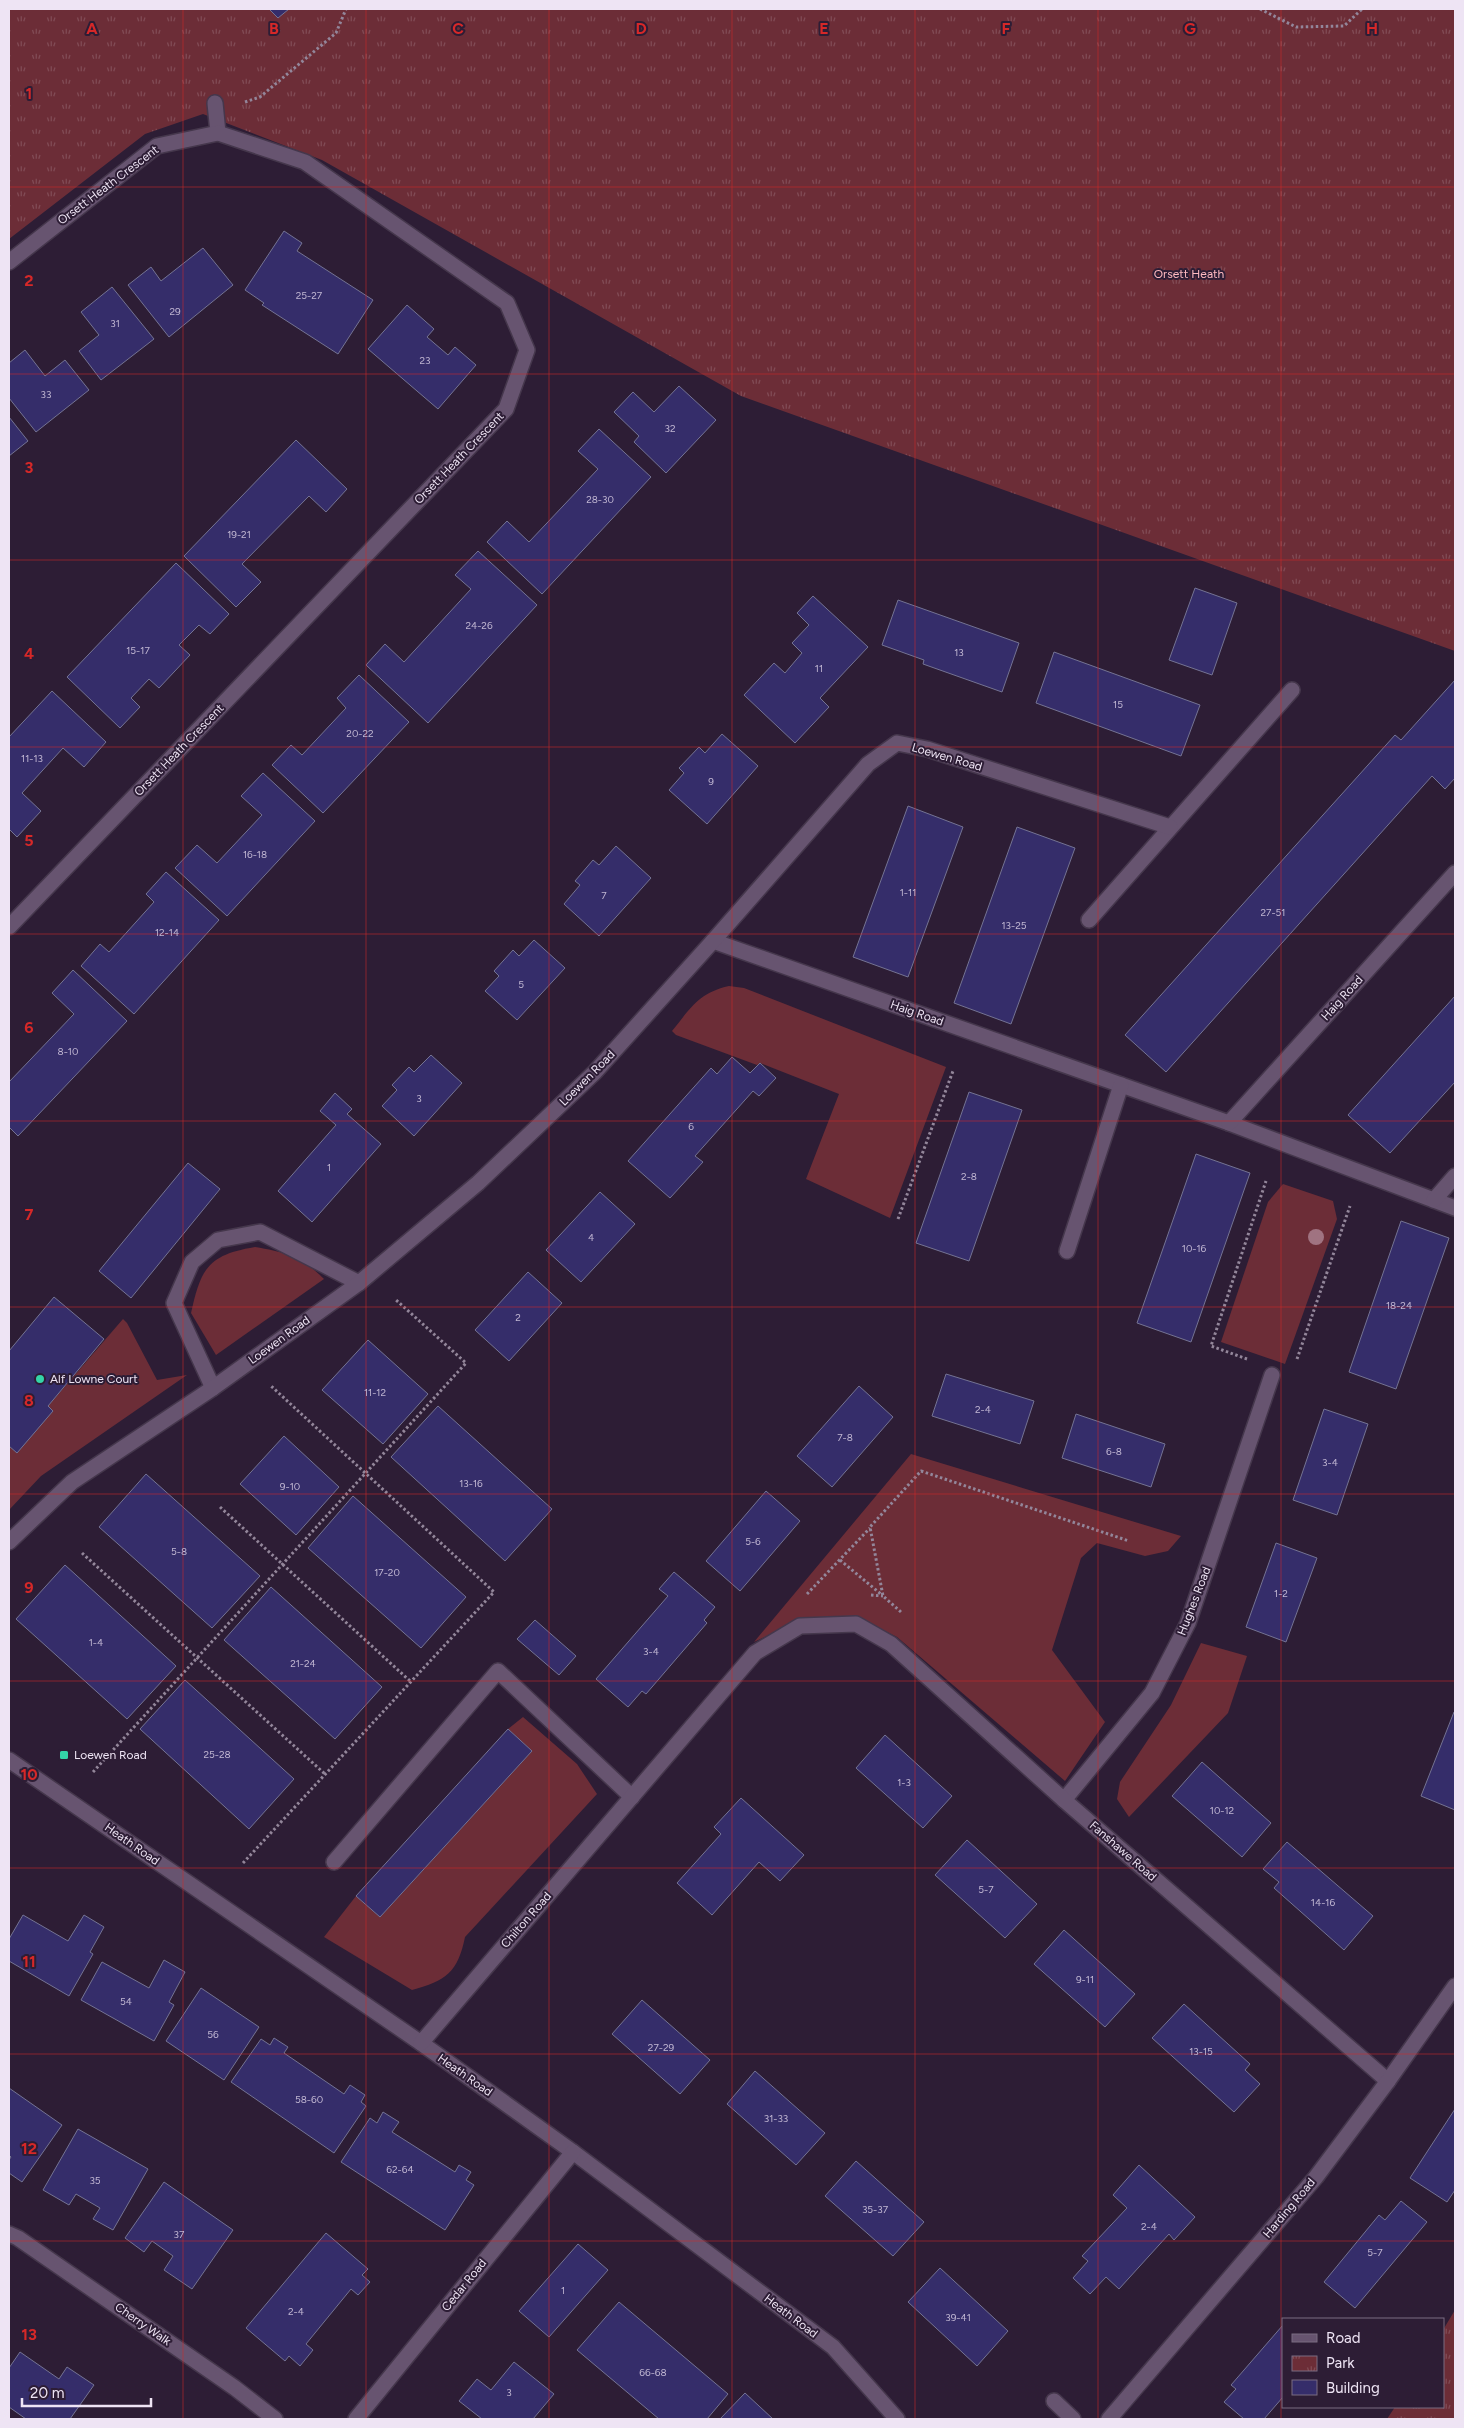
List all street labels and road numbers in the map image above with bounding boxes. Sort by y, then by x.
street label: Orsett Heath Crescent [55,142,162,227]
street label: Orsett Heath Crescent [411,409,507,507]
street label: Orsett Heath Crescent [131,701,227,799]
street label: Loewen Road [910,740,984,774]
street label: Haig Road [1318,973,1366,1023]
street label: Haig Road [888,997,946,1029]
street label: Loewen Road [556,1047,618,1109]
street label: Loewen Road [245,1313,313,1367]
street label: Hughes Road [1175,1565,1213,1637]
street label: Fanshawe Road [1087,1818,1159,1884]
street label: Heath Road [102,1820,162,1868]
street label: Chilton Road [498,1889,554,1951]
street label: Heath Road [435,2051,495,2099]
street label: Harding Road [1260,2175,1318,2241]
street label: Cedar Road [439,2256,489,2314]
street label: Heath Road [761,2291,821,2341]
street label: Cherry Walk [112,2300,174,2348]

